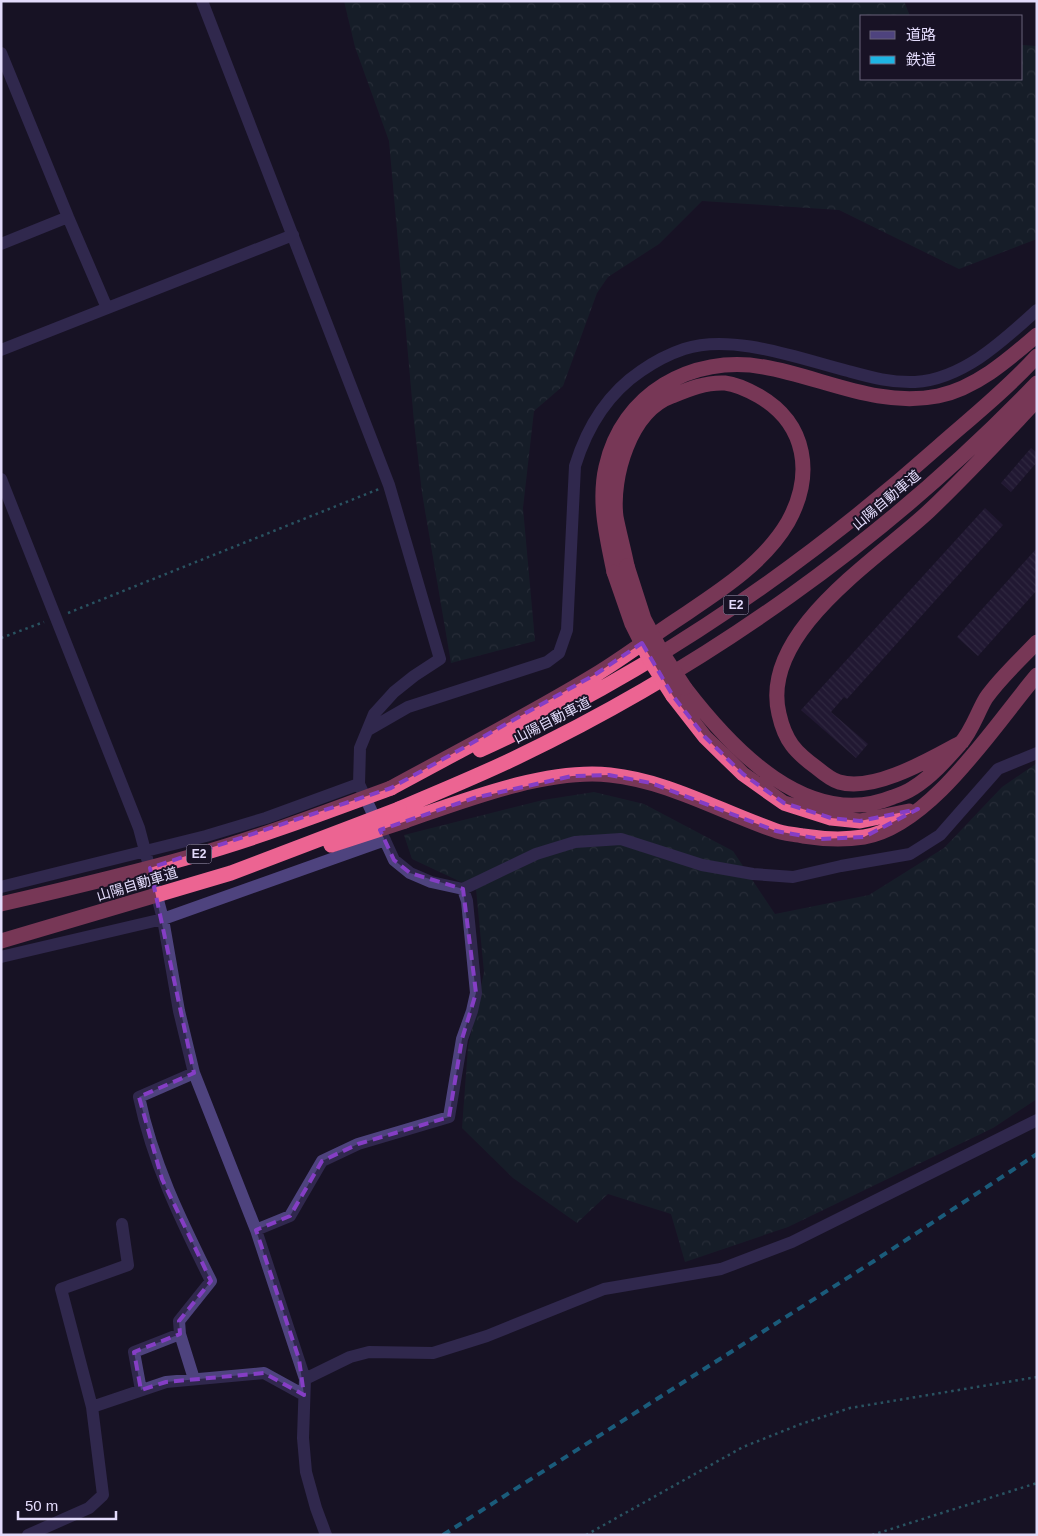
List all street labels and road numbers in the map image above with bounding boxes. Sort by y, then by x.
street label: 山陽自動車道 [849,467,923,533]
road number: E2 [724,596,748,614]
street label: 山陽自動車道 [511,694,593,746]
road number: E2 [186,844,212,864]
street label: 山陽自動車道 [94,864,180,904]

